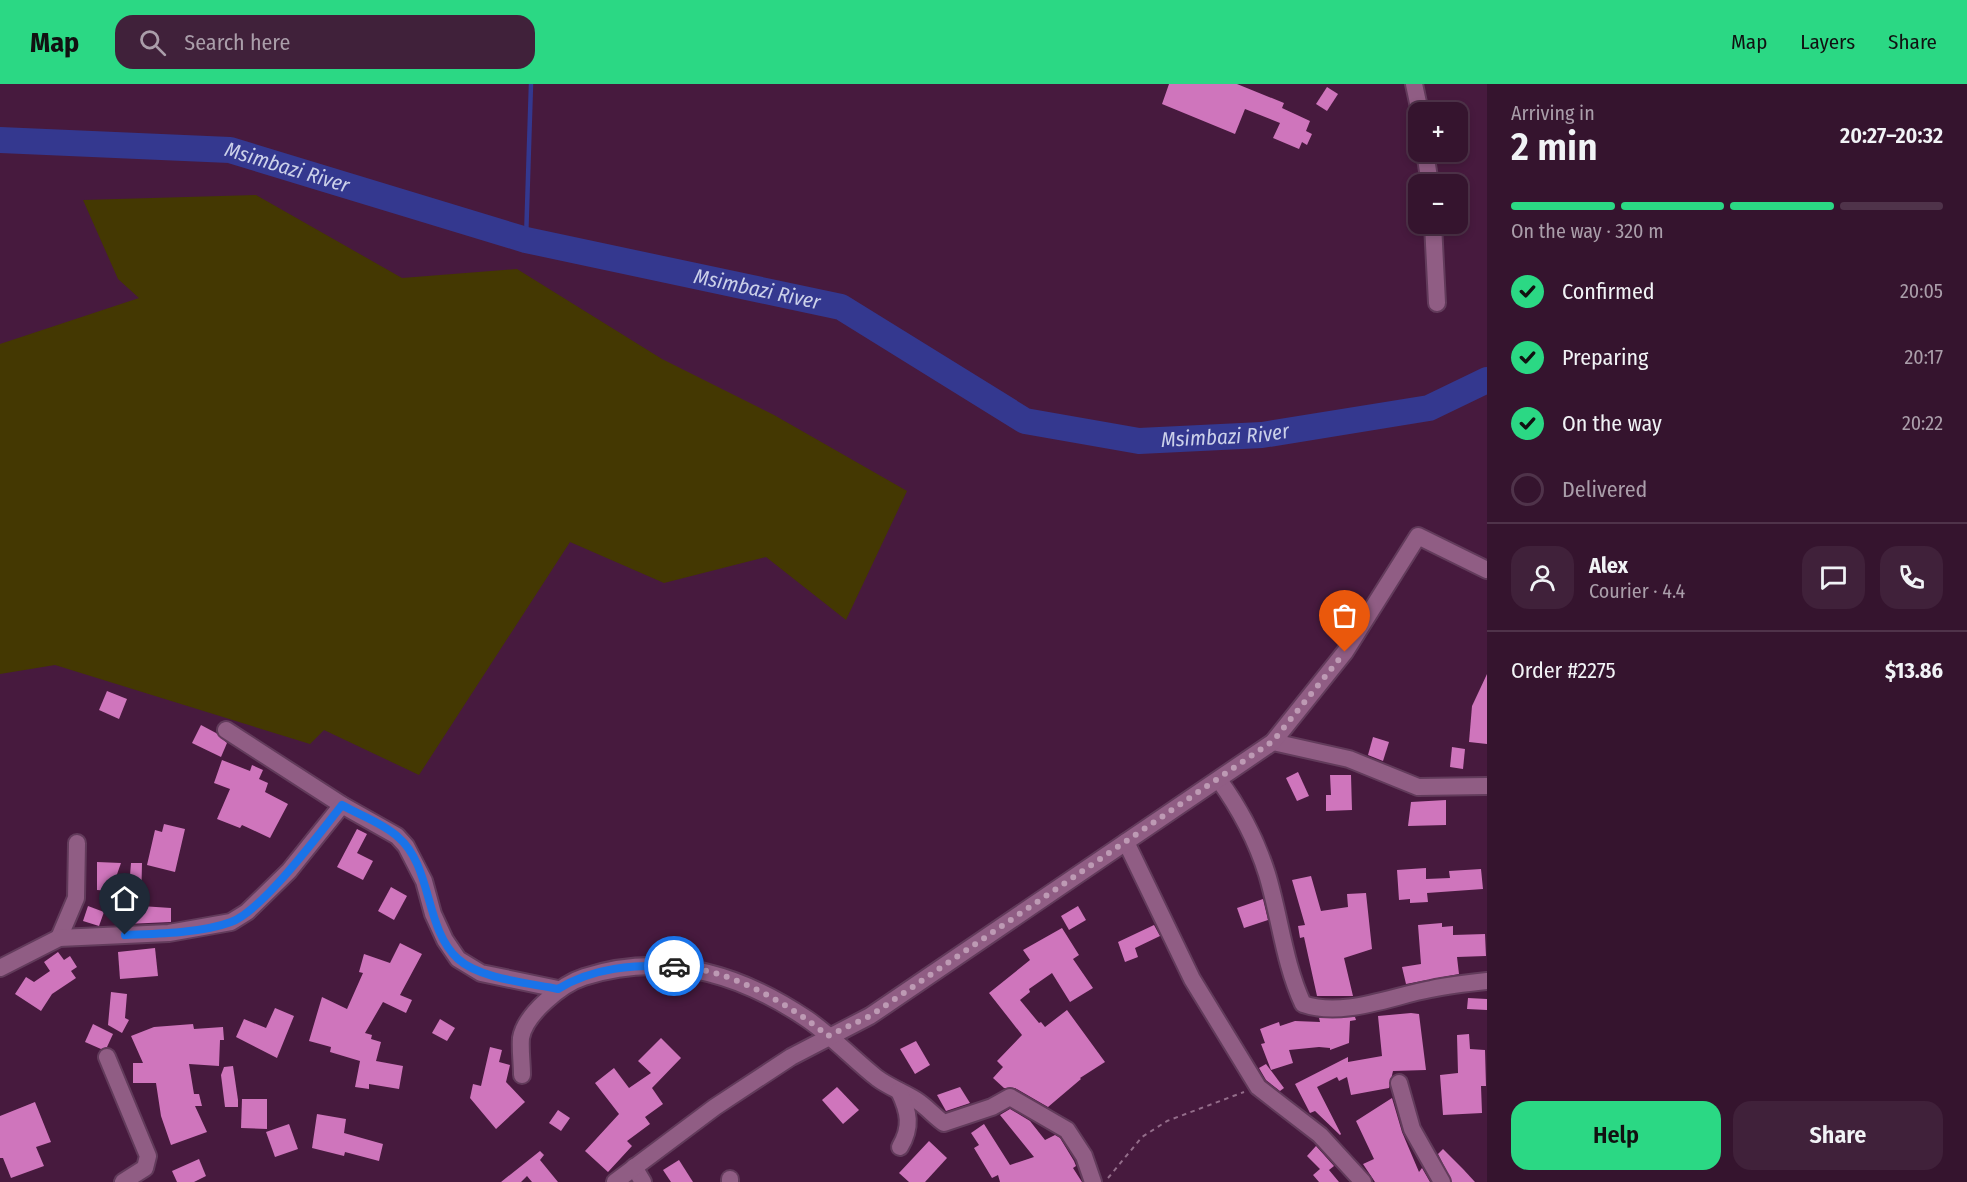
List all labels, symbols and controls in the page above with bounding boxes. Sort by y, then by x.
search box [115,15,535,69]
text: Map [30,26,79,59]
icon: search [136,26,169,59]
text: Search here [184,29,290,56]
text: Map [1731,29,1767,55]
text: Layers [1800,29,1855,55]
text: Share [1888,29,1937,55]
text: Arriving in [1511,101,1595,125]
map controls [1408,102,1468,234]
button: + [1408,102,1468,162]
text: 20:27–20:32 [1840,122,1943,149]
text: 2 min [1511,124,1598,170]
water label: Msimbazi River [222,136,353,199]
button: − [1408,174,1468,234]
text: On the way · 320 m [1511,219,1664,243]
water label: Msimbazi River [692,263,824,315]
icon: check [1511,275,1544,308]
text: Confirmed [1562,278,1655,305]
text: 20:05 [1900,279,1943,303]
icon: check [1511,341,1544,374]
text: Preparing [1562,344,1648,371]
text: 20:17 [1904,345,1943,369]
icon: check [1511,407,1544,440]
text: On the way [1562,410,1662,437]
text: 20:22 [1902,411,1943,435]
water label: Msimbazi River [1160,418,1292,453]
text: Delivered [1562,476,1647,503]
button: person [1511,546,1574,609]
button: chat [1802,546,1865,609]
button: phone [1880,546,1943,609]
text: Alex [1589,552,1628,579]
text: Courier · 4.4 [1589,579,1685,603]
pin [1319,590,1370,652]
icon: bag [1328,599,1361,632]
text: Order #2275 [1511,657,1616,684]
text: $13.86 [1885,657,1943,684]
pin [99,873,150,935]
icon: home [108,882,141,915]
courier [644,936,704,996]
icon: car [658,950,691,983]
button: Help [1511,1101,1721,1170]
button: Share [1733,1101,1943,1170]

